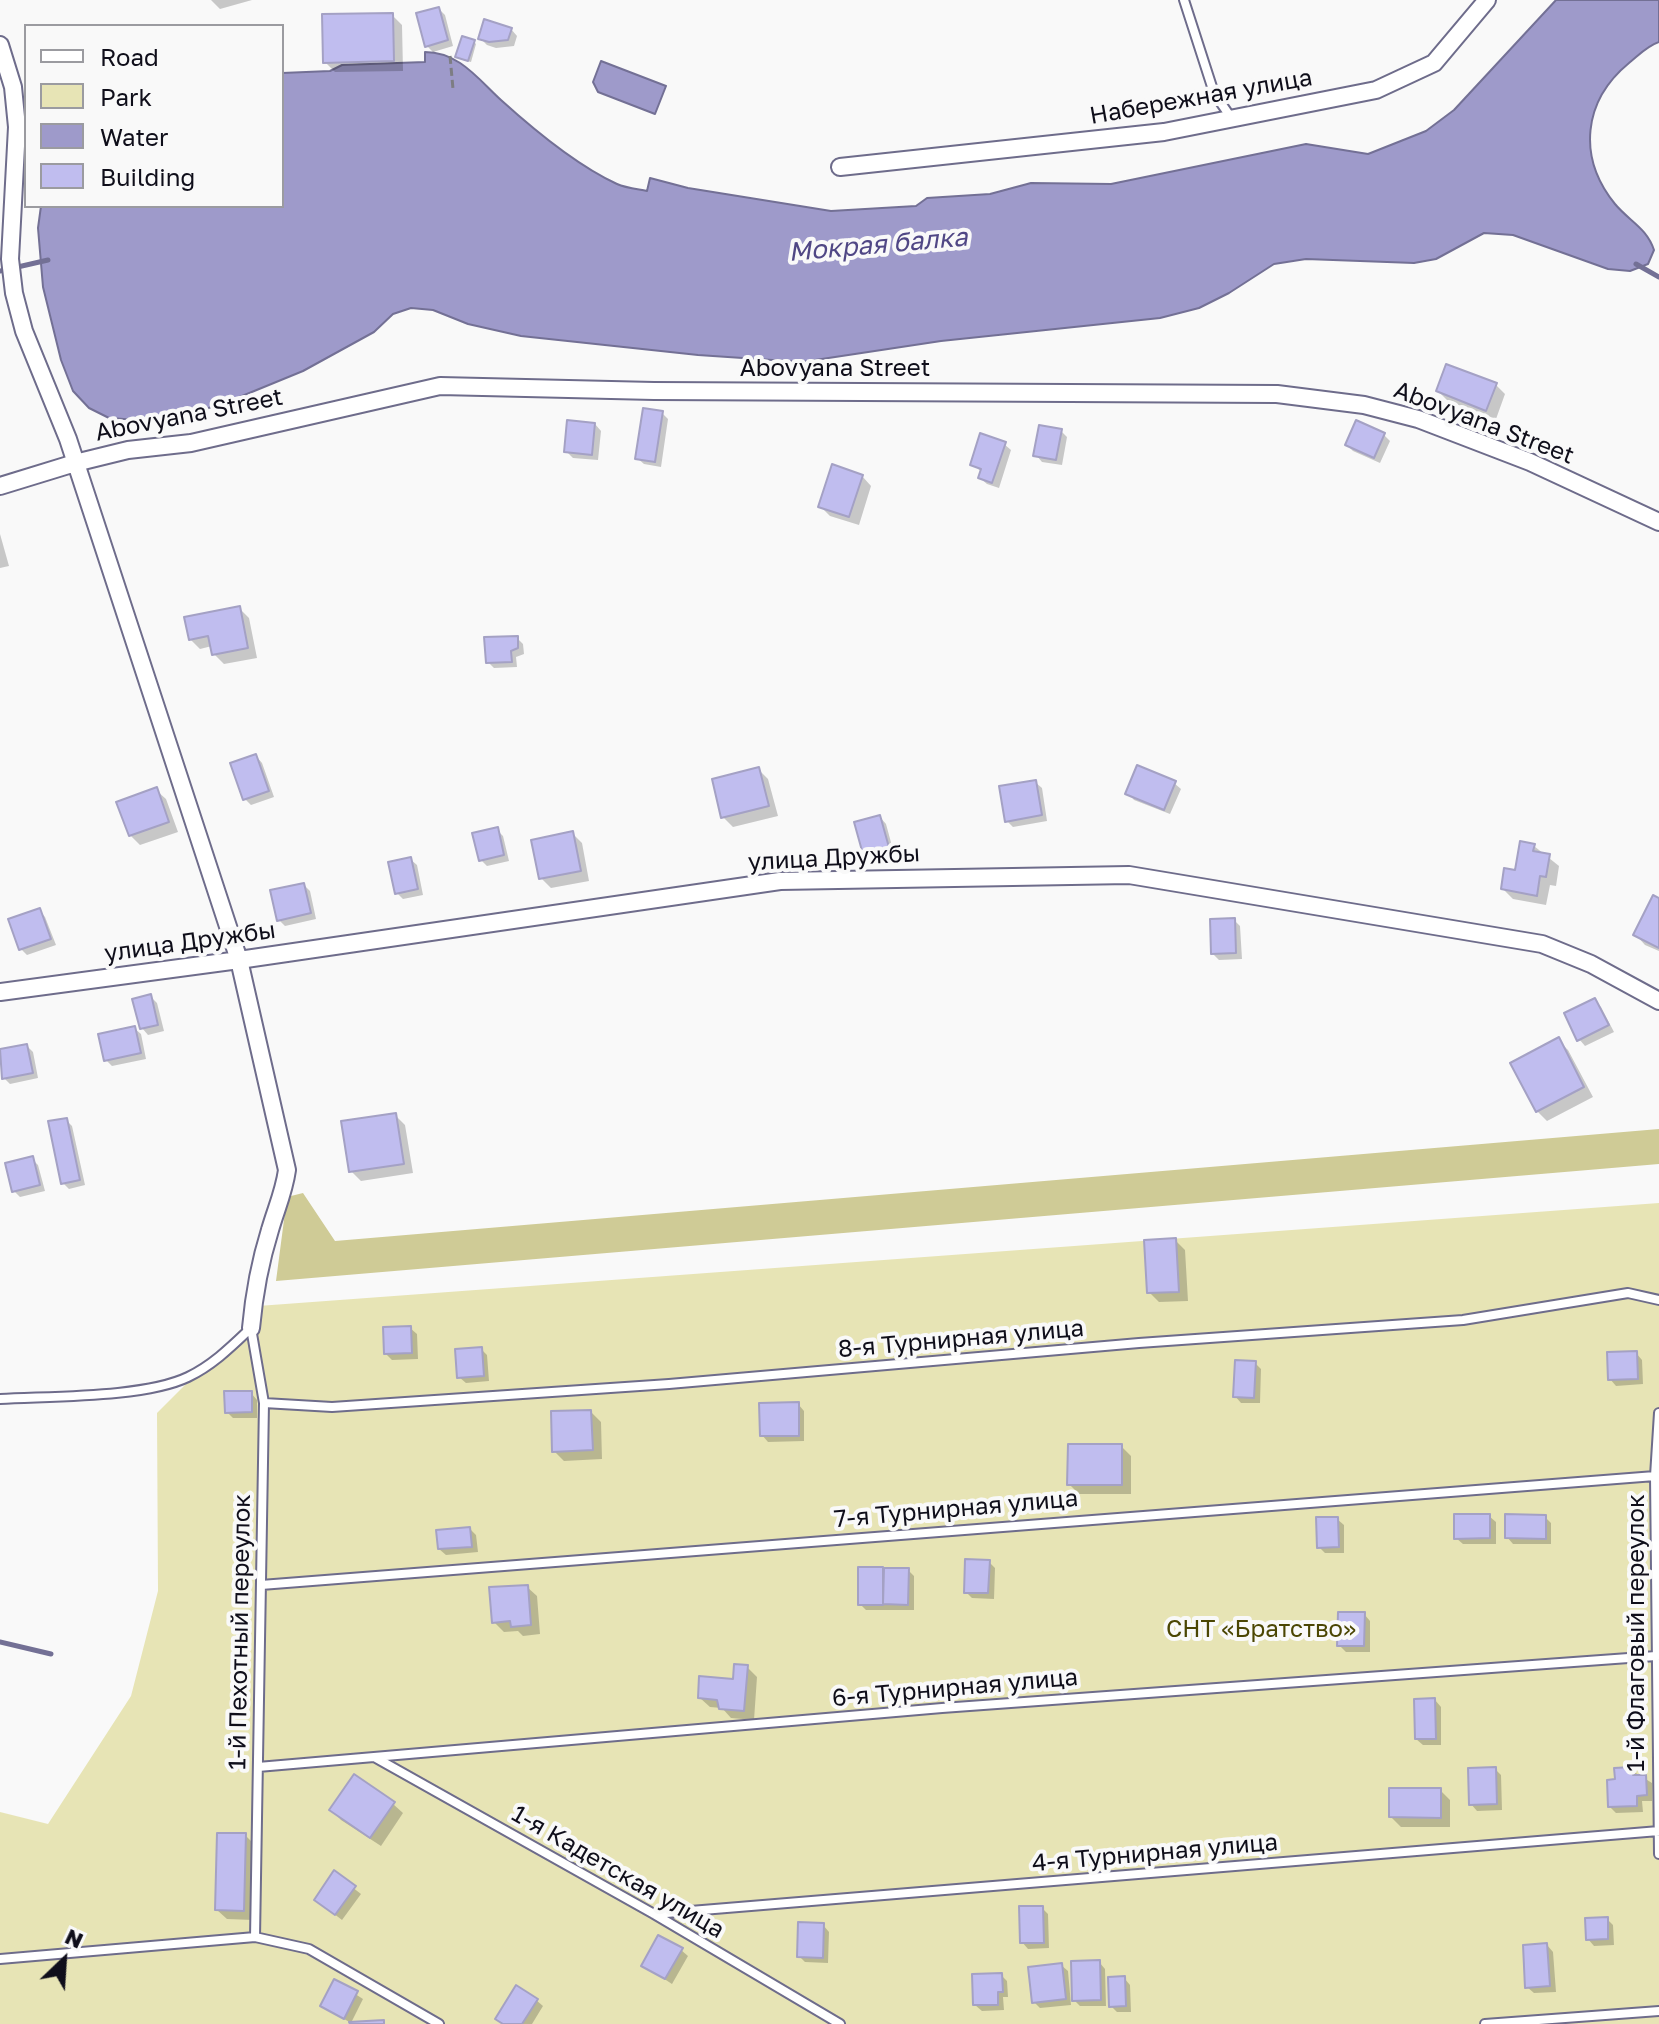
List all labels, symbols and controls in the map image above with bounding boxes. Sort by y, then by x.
legend [24,24,284,208]
text: Road [100,42,159,71]
street label: Набережная улица [1087,63,1315,131]
text: Park [100,82,152,111]
text: Water [100,122,168,151]
text: Building [100,162,195,191]
water label: Мокрая балка [787,222,969,268]
street label: Abovyana Street [740,354,930,382]
street label: Abovyana Street [1390,375,1578,471]
street label: Abovyana Street [93,383,285,447]
street label: улица Дружбы [747,839,921,877]
street label: улица Дружбы [103,916,277,968]
street label: 8-я Турнирная улица [837,1314,1085,1364]
street label: 7-я Турнирная улица [833,1484,1079,1534]
street label: 1-й Пехотный переулок [223,1494,257,1770]
street label: 1-й Флаговый переулок [1622,1494,1650,1772]
park label: СНТ «Братство» [1166,1615,1356,1643]
street label: 6-я Турнирная улица [831,1663,1079,1713]
street label: 1-я Кадетская улица [507,1799,729,1945]
street label: 4-я Турнирная улица [1031,1828,1279,1878]
north arrow [24,1920,104,2000]
text: N [61,1922,88,1954]

